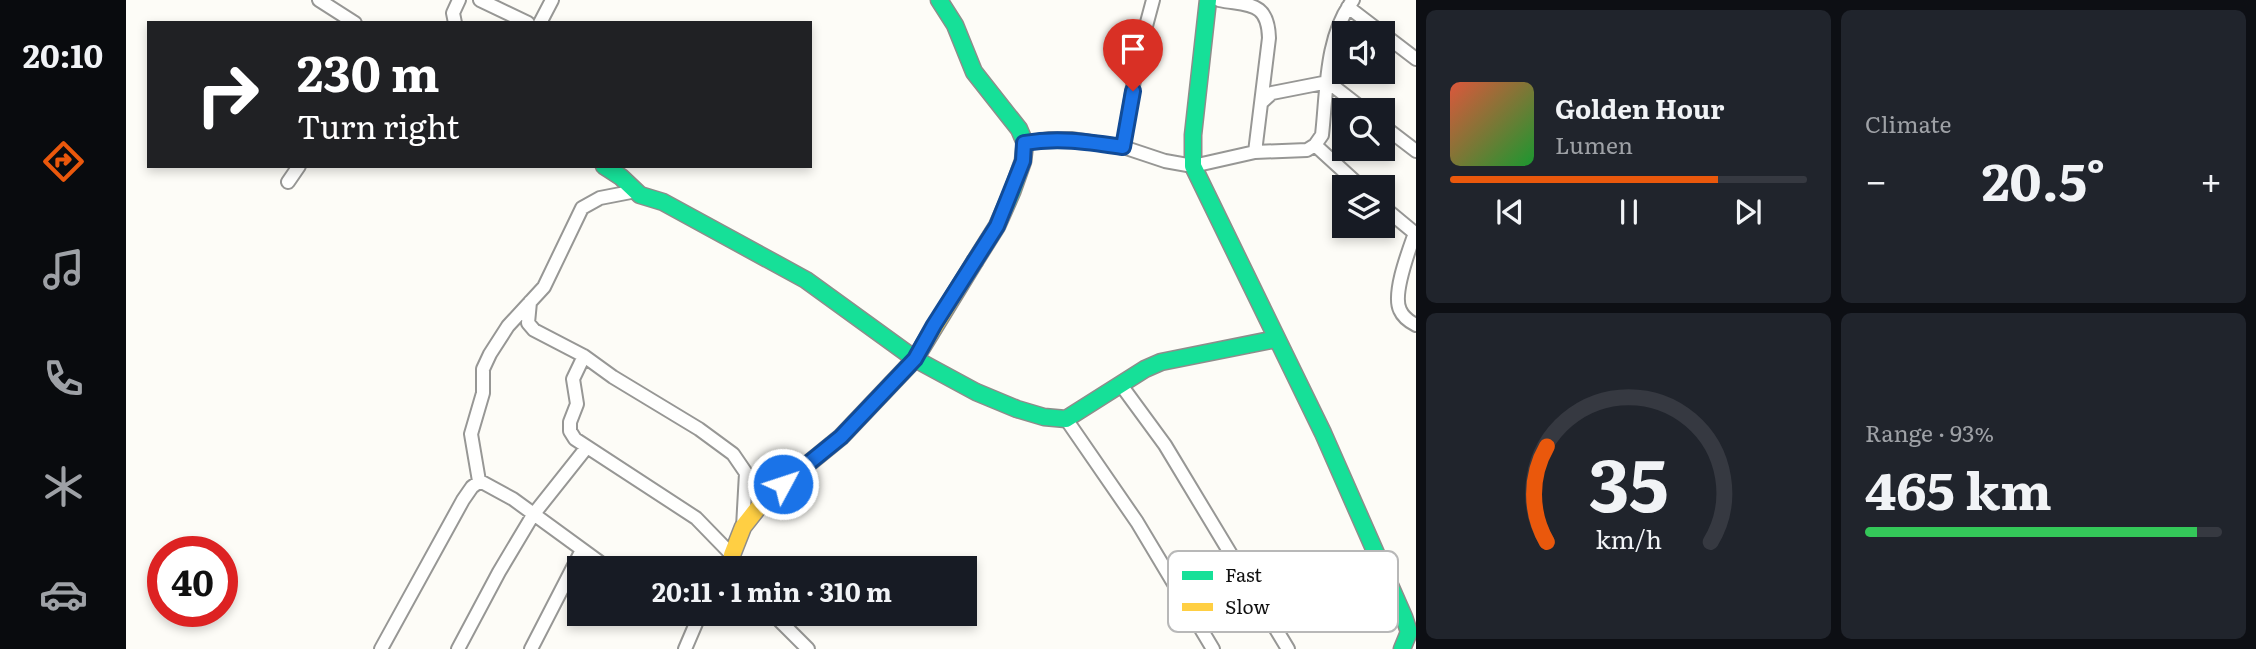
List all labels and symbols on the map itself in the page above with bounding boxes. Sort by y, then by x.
pin [1103,19,1163,91]
position arrow [746,447,820,521]
speed limit sign: 40 [147,536,238,627]
legend [1168,551,1398,632]
text: Fast [1225,560,1262,588]
text: Slow [1225,592,1270,620]

